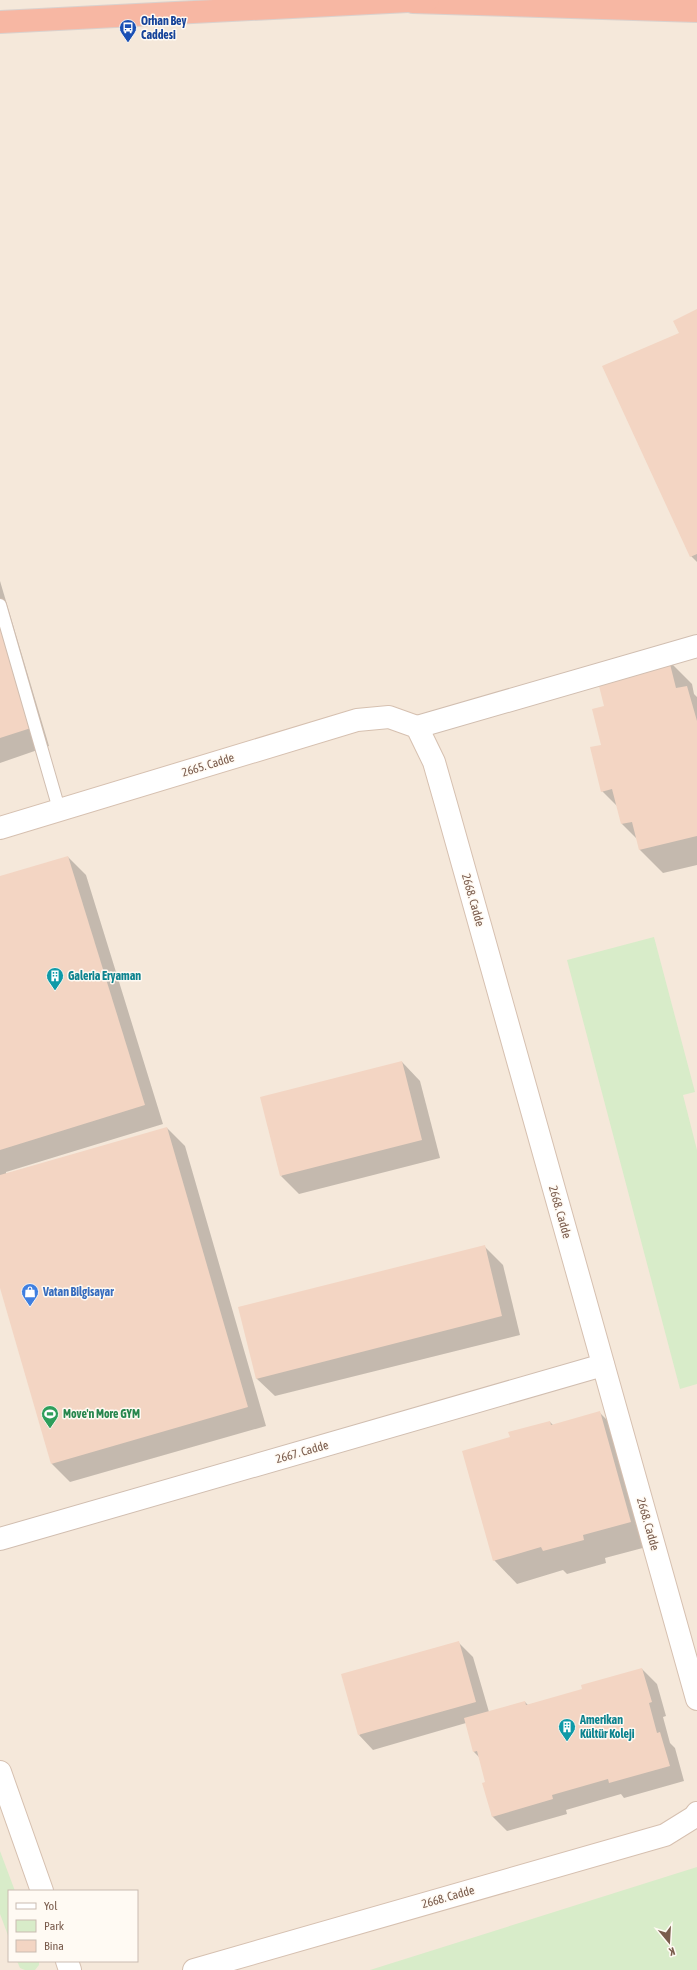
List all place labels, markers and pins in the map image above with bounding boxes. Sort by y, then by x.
place label: Orhan Bey Caddesi [141,14,186,42]
bus stop icon: Orhan Bey Caddesi [118,18,138,43]
building icon: Galeria Eryaman [45,966,65,991]
place label: Galeria Eryaman [68,969,141,983]
shop icon: Vatan Bilgisayar [20,1282,40,1307]
place label: Vatan Bilgisayar [42,1285,114,1299]
sports icon: Move'n More GYM [40,1404,60,1429]
place label: Move'n More GYM [63,1407,140,1421]
place label: Amerikan Kültür Koleji [579,1713,635,1741]
building icon: Amerikan Kültür Koleji [557,1717,577,1742]

